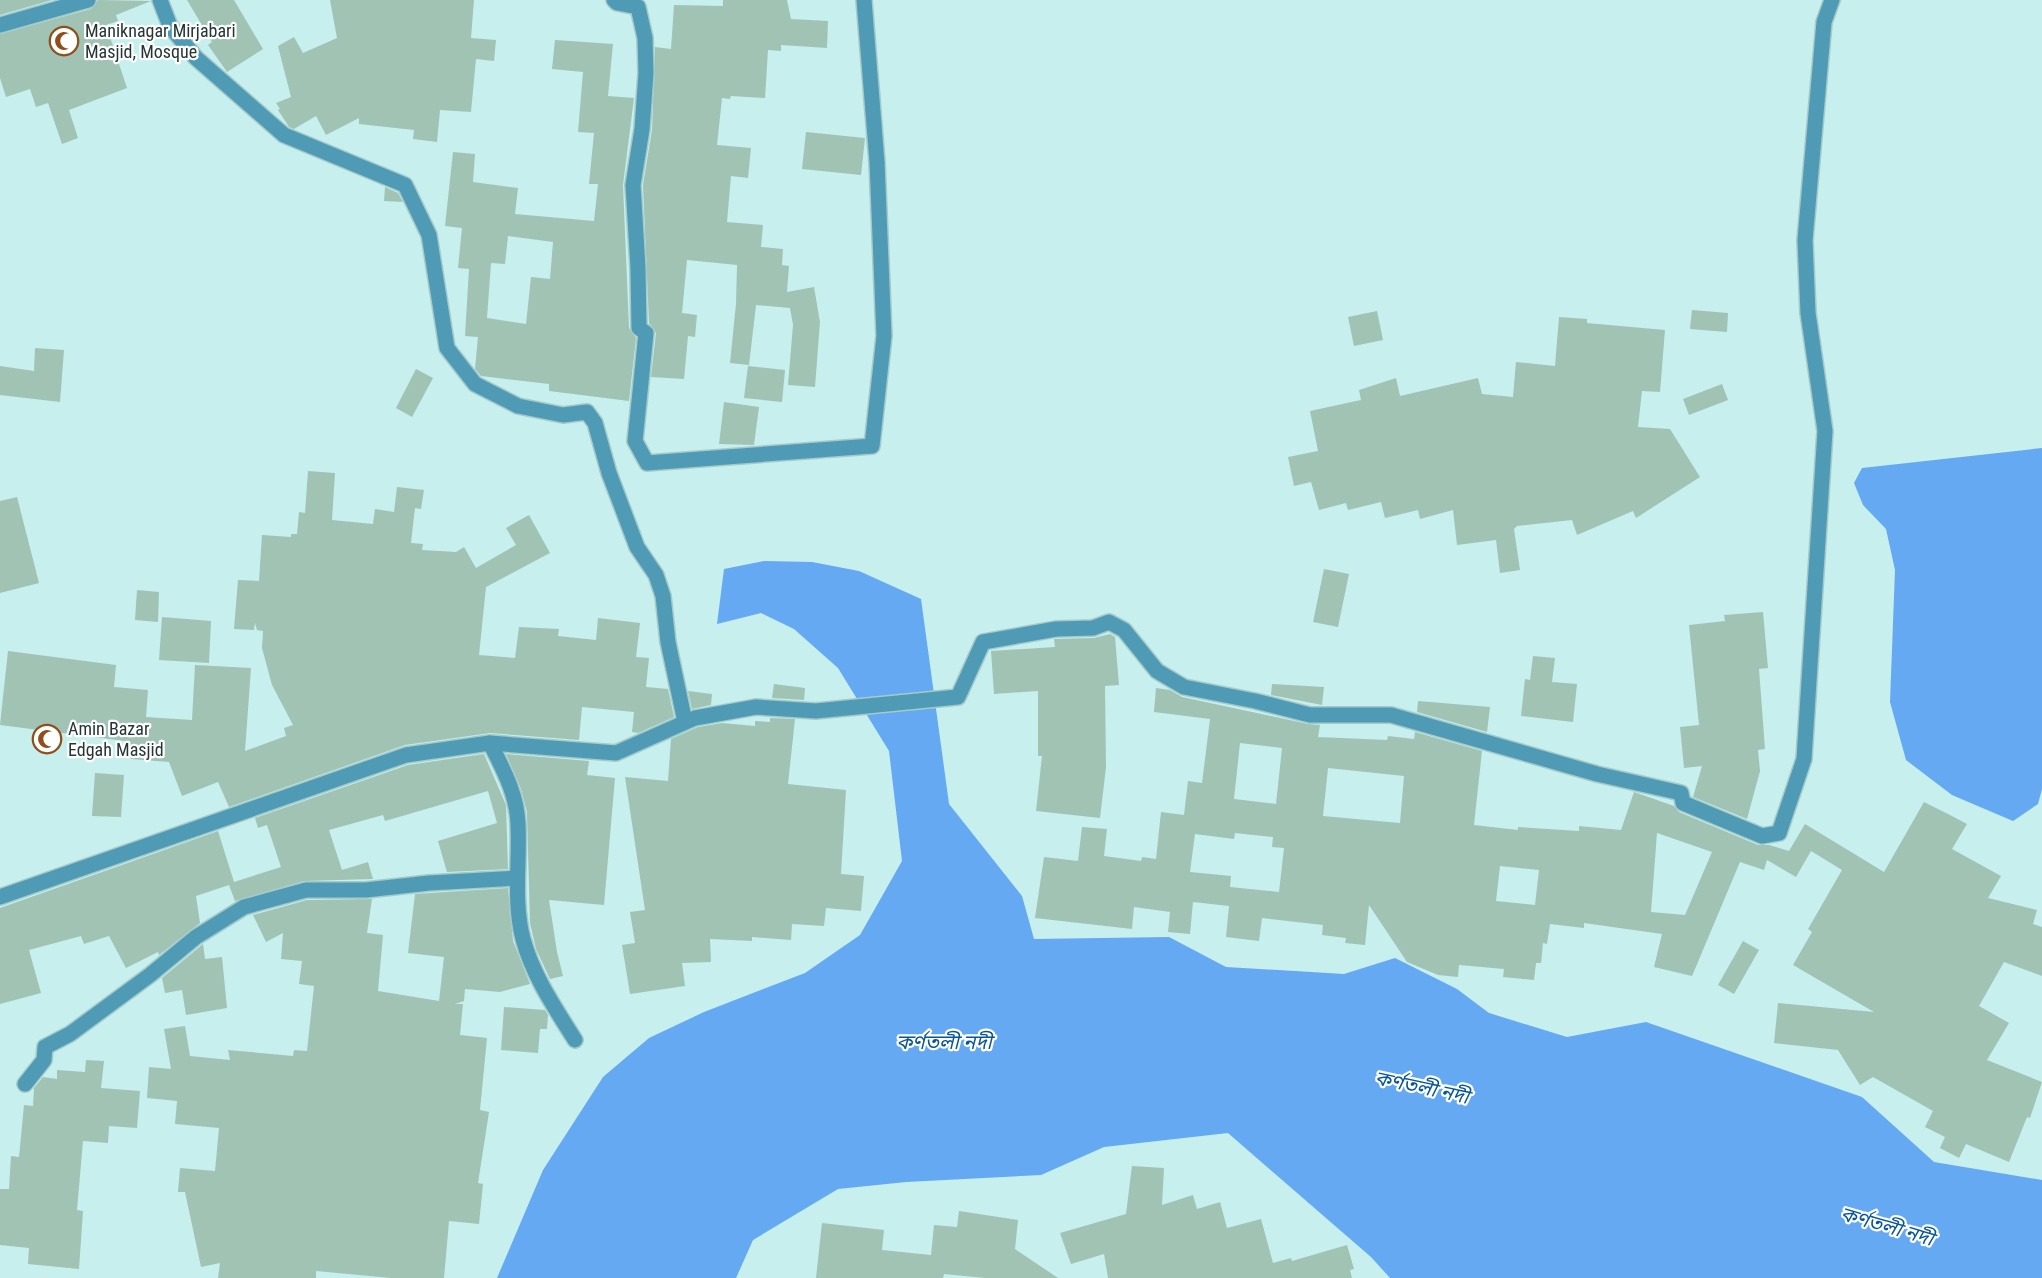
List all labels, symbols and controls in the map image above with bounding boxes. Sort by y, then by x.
place label: Maniknagar Mirjabari Masjid, Mosque [85,20,236,62]
mosque icon: Maniknagar Mirjabari Masjid, Mosque [48,25,80,57]
place label: Amin Bazar Edgah Masjid [68,718,164,760]
mosque icon: Amin Bazar Edgah Masjid [31,723,63,755]
water label: কর্ণতলী নদী [896,1030,995,1054]
water label: কর্ণতলী নদী [1373,1065,1475,1109]
water label: কর্ণতলী নদী [1838,1201,1940,1252]

